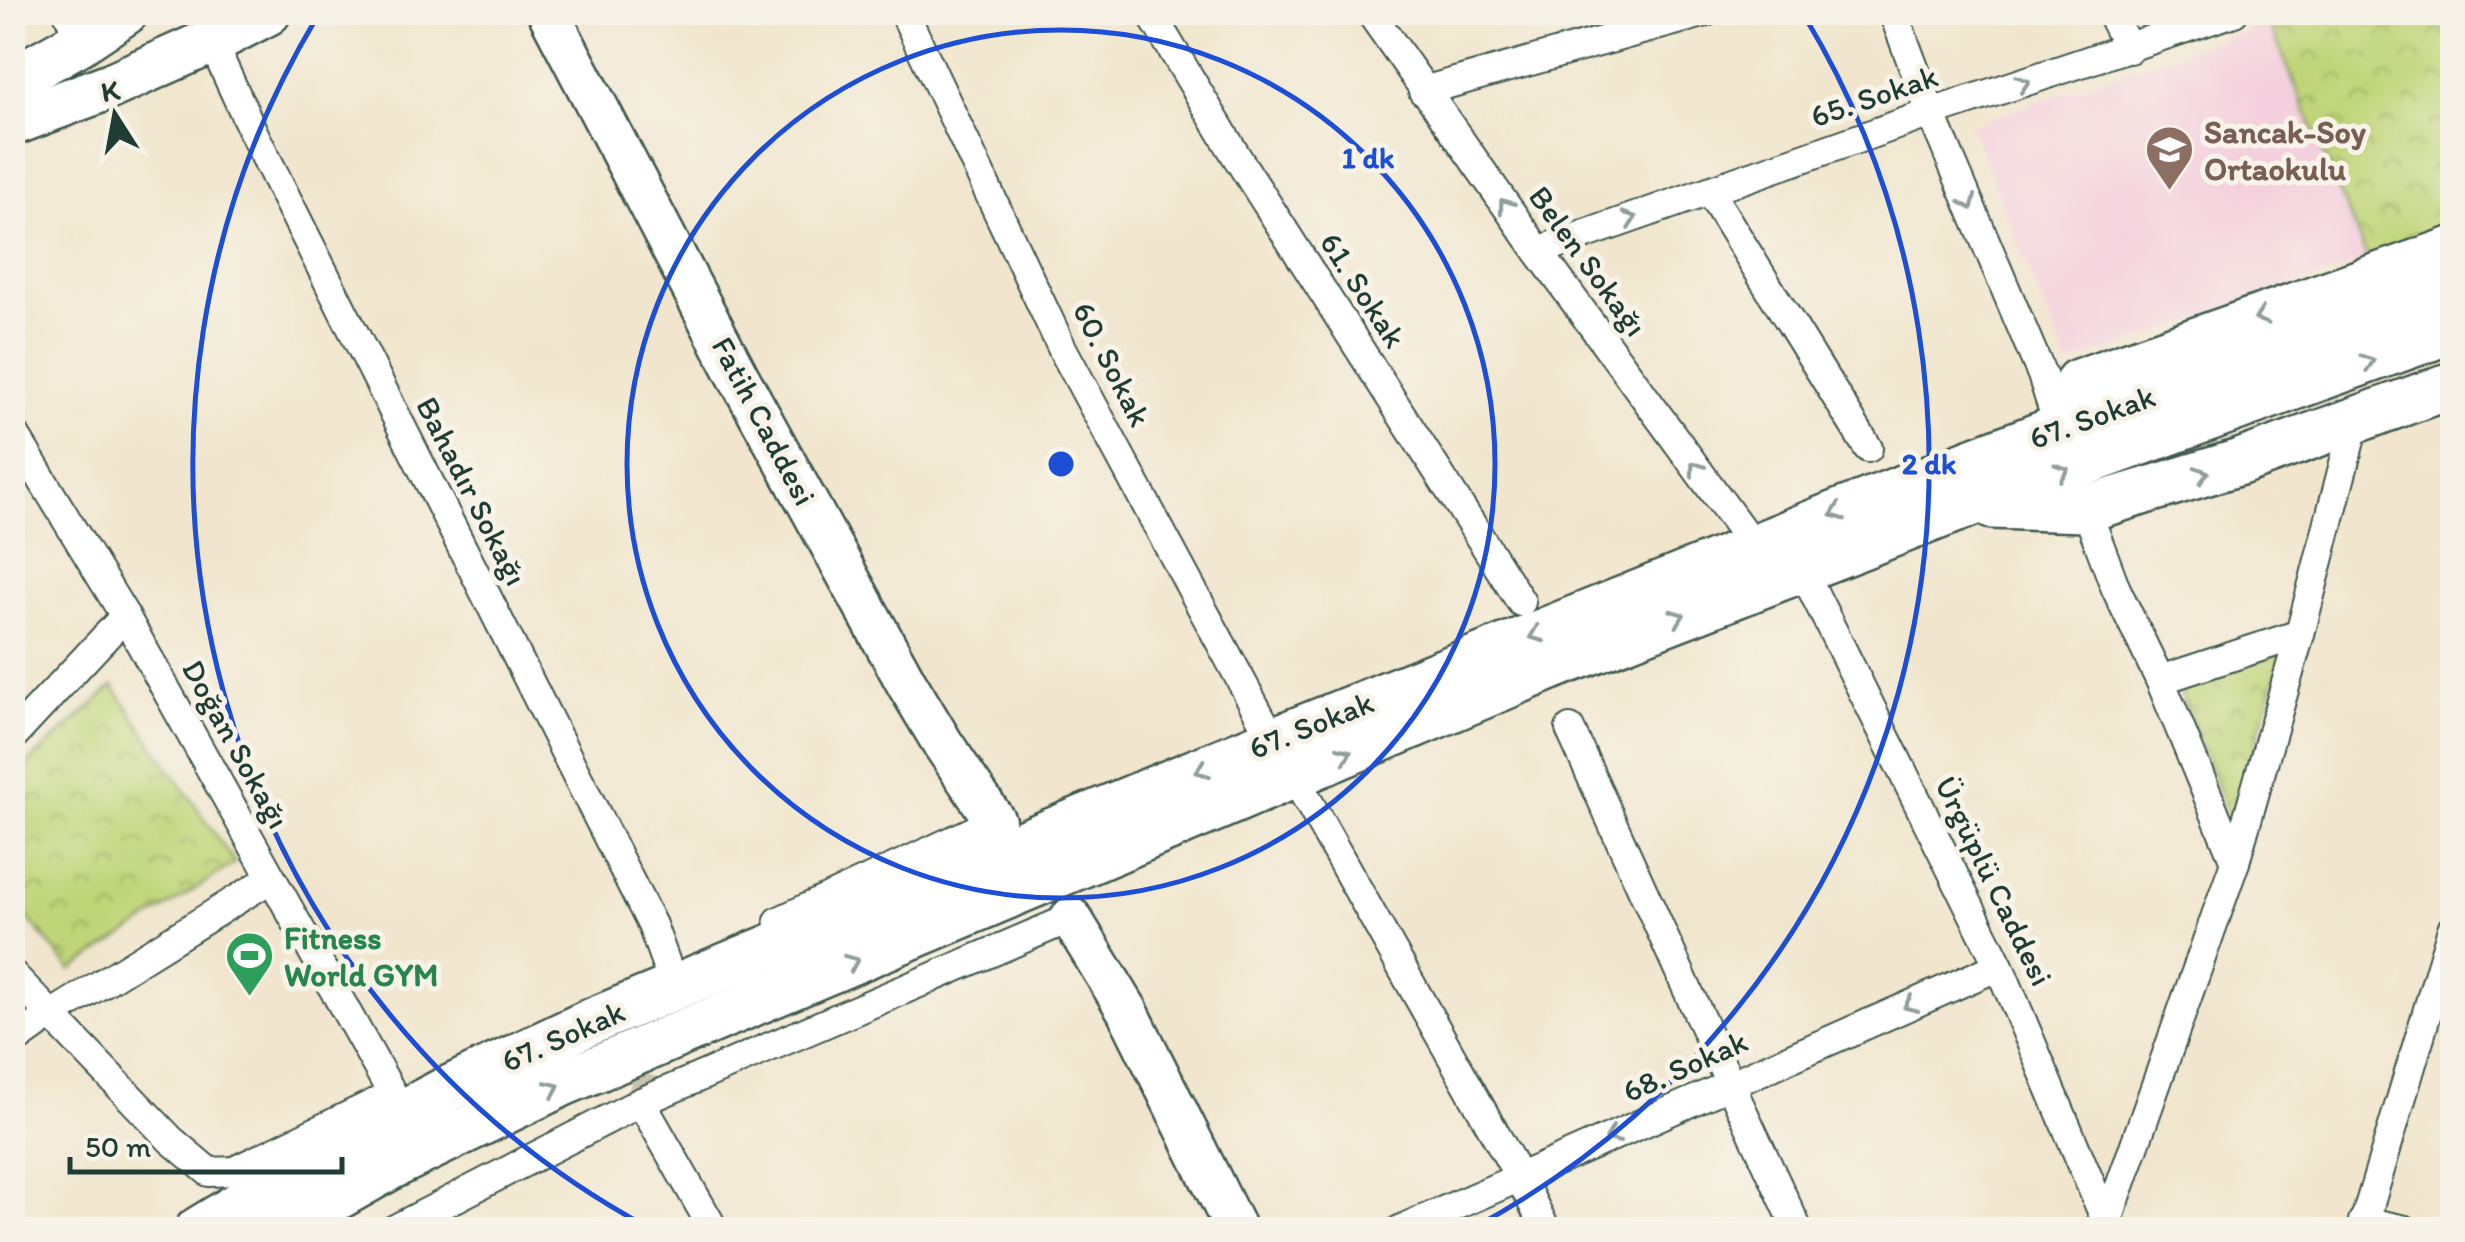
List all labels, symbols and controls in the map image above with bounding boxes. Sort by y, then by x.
street label: 65. Sokak [1806,57,1942,135]
north arrow [65,65,165,165]
text: K [98,72,123,109]
one-way arrow [2014,75,2031,95]
place label: Sancak-Soy Ortaokulu [2204,113,2367,188]
school or university icon: Sancak-Soy Ortaokulu [2143,124,2195,192]
text: 1 dk [1342,139,1394,176]
street label: Belen Sokağı [1521,178,1655,344]
one-way arrow [1957,193,1977,211]
one-way arrow [1499,198,1517,216]
one-way arrow [1620,210,1637,231]
street label: 61. Sokak [1312,225,1414,355]
street label: 60. Sokak [1064,295,1160,433]
one-way arrow [2254,305,2271,326]
street label: Fatih Caddesi [704,330,824,512]
one-way arrow [2358,354,2376,374]
street label: 67. Sokak [2024,377,2160,457]
street label: Bahadır Sokağı [408,390,536,592]
text: 2 dk [1902,445,1956,482]
centre of rings [1043,446,1079,482]
one-way arrow [1690,461,1707,479]
one-way arrow [2053,462,2070,483]
one-way arrow [2193,465,2210,486]
one-way arrow [1830,501,1847,522]
one-way arrow [1669,609,1686,629]
one-way arrow [1528,623,1546,643]
street label: Doğan Sokağı [174,653,298,835]
street label: 67. Sokak [1243,683,1379,767]
one-way arrow [1335,746,1353,766]
one-way arrow [1194,758,1212,778]
street label: Ürgüplü Caddesi [1927,770,2061,992]
place label: Fitness World GYM [284,919,438,994]
sports icon: Fitness World GYM [223,930,275,998]
one-way arrow [842,953,860,973]
street label: 67. Sokak [495,992,631,1080]
one-way arrow [1902,993,1920,1013]
street label: 68. Sokak [1617,1022,1753,1110]
one-way arrow [543,1081,561,1101]
scale bar [70,1112,342,1174]
one-way arrow [1604,1124,1622,1144]
text: 50 m [85,1128,151,1165]

